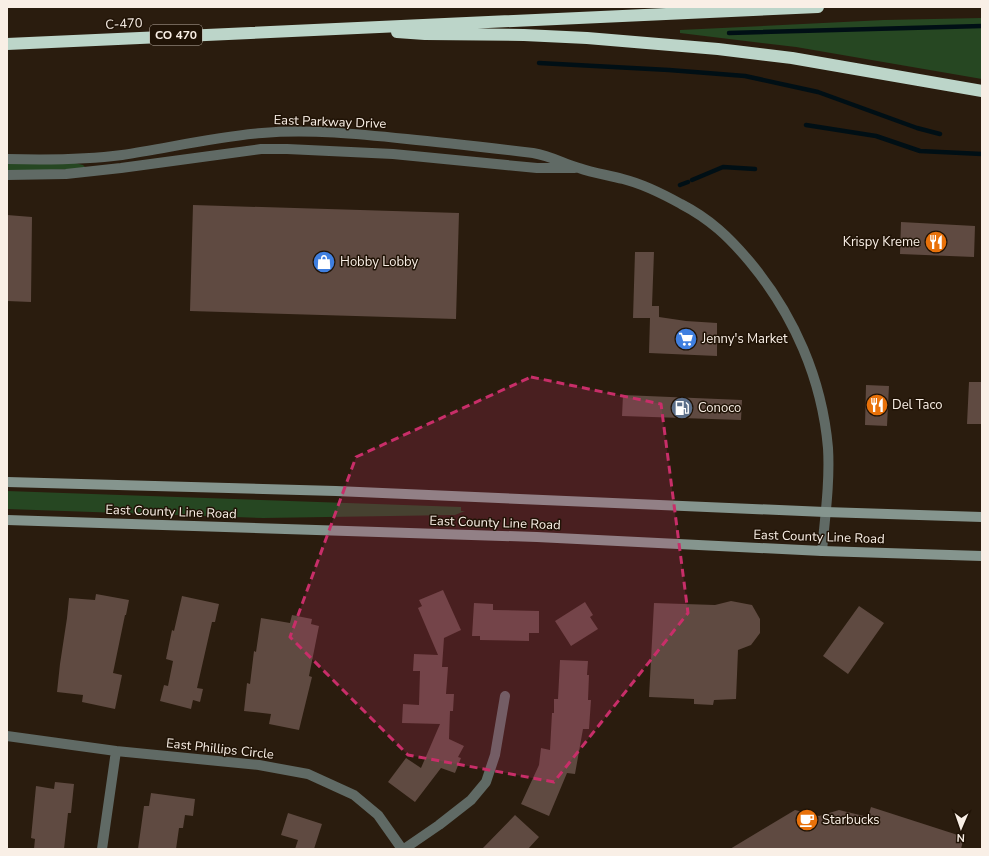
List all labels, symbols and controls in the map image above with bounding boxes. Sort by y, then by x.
street label: C-470 [105,14,143,34]
road number: CO 470 [150,25,202,45]
street label: East Parkway Drive [273,111,387,133]
restaurant icon: Krispy Kreme [923,229,949,255]
place label: Krispy Kreme [843,233,920,251]
shop icon: Hobby Lobby [311,249,337,275]
place label: Hobby Lobby [340,253,418,271]
supermarket icon: Jenny's Market [673,326,699,352]
place label: Jenny's Market [701,330,788,348]
restaurant icon: Del Taco [864,392,890,418]
fuel station icon: Conoco [669,395,695,421]
place label: Del Taco [892,396,943,414]
place label: Conoco [698,399,741,417]
street label: East County Line Road [105,501,237,523]
street label: East County Line Road [429,512,561,534]
street label: East County Line Road [753,526,885,548]
street label: East Phillips Circle [165,734,275,764]
cafe icon: Starbucks [794,807,820,833]
north arrow [941,808,981,848]
place label: Starbucks [822,811,880,829]
text: N [956,830,965,845]

